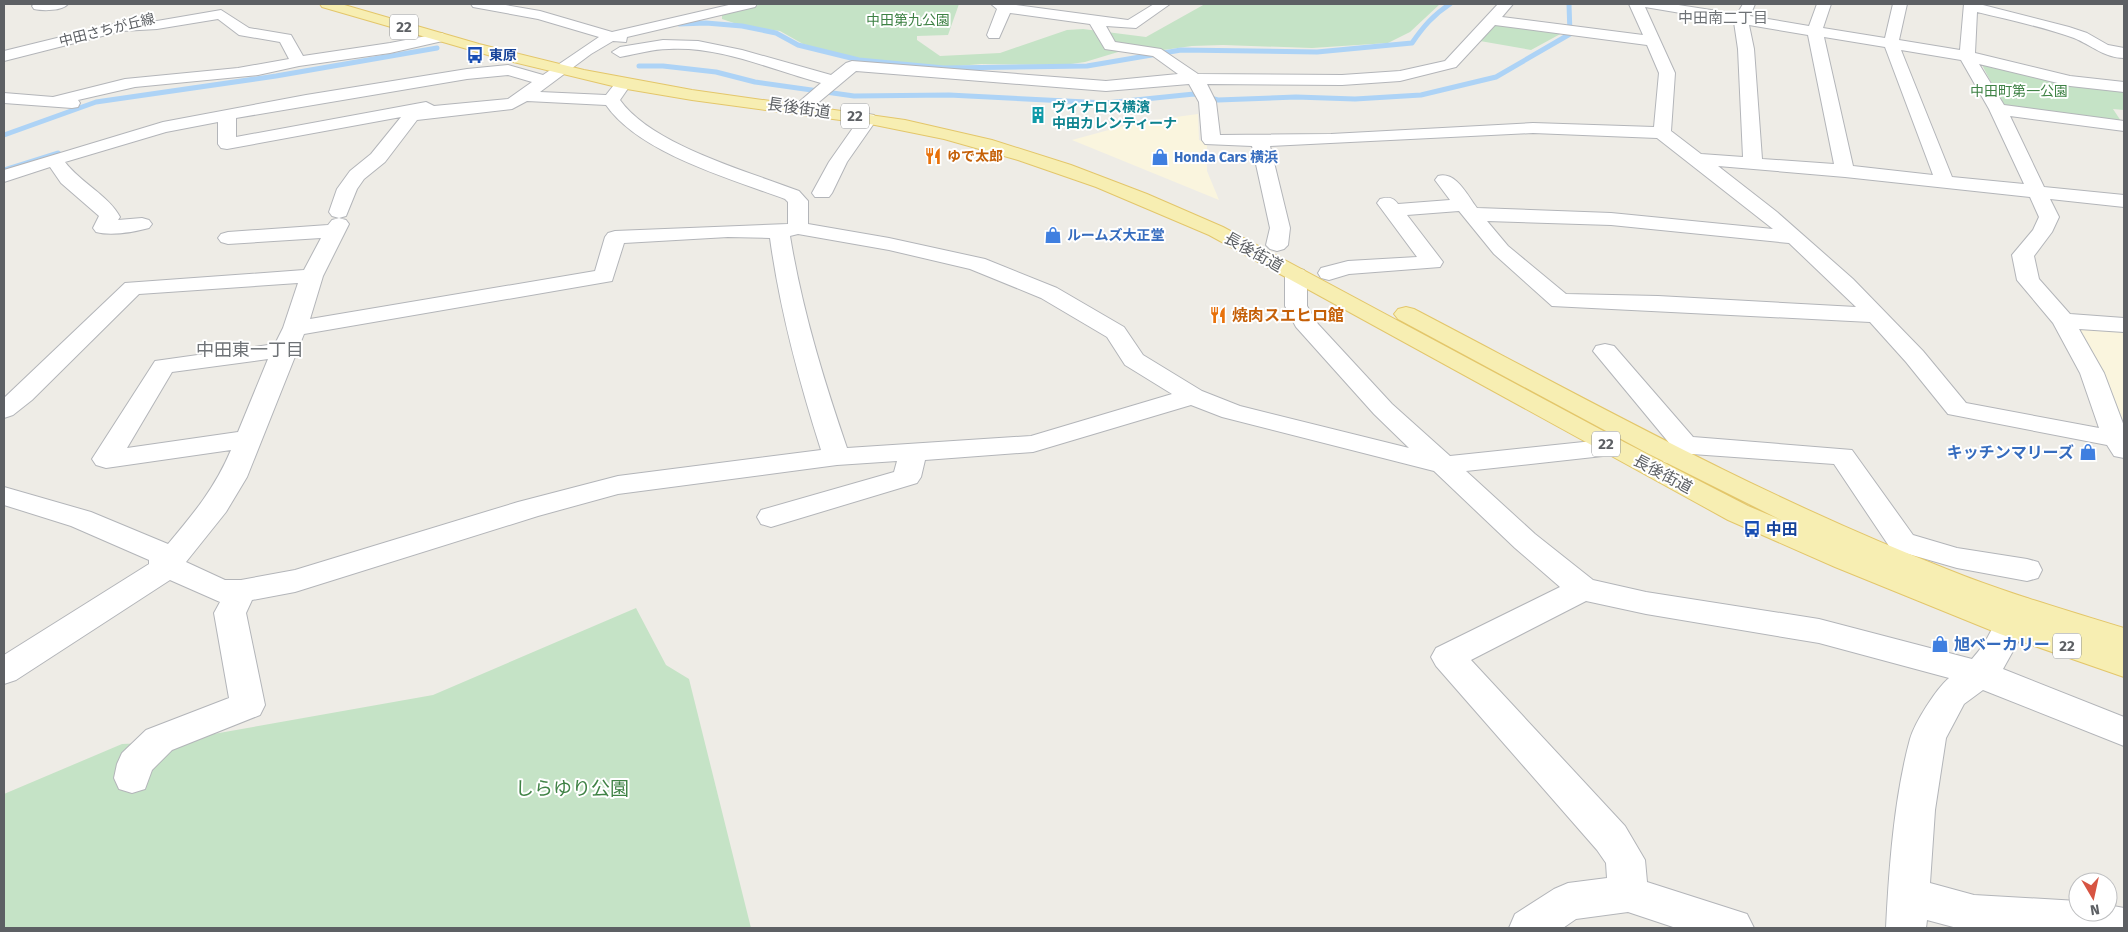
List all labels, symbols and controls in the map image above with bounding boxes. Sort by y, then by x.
district label: 中田南二丁目 [1678,9,1768,27]
street label: 中田さちが丘線 [57,10,157,50]
park label: 中田第九公園 [866,12,950,29]
road number: 22 [390,15,418,40]
bus stop icon: 東原 [465,45,485,65]
place label: 東原 [489,47,517,64]
park label: 中田町第一公園 [1970,83,2068,100]
street label: 長後街道 [766,94,832,122]
place label: ヴィナロス横濱 中田カレンティーナ [1052,99,1177,132]
road number: 22 [841,104,869,128]
building icon: ヴィナロス横濱 中田カレンティーナ [1028,105,1048,125]
restaurant icon: ゆで太郎 [923,146,943,166]
shop icon: Honda Cars 横浜 [1150,147,1170,167]
place label: ゆで太郎 [947,148,1003,165]
place label: Honda Cars 横浜 [1174,149,1278,166]
shop icon: ルームズ大正堂 [1043,225,1063,245]
place label: ルームズ大正堂 [1067,227,1165,244]
street label: 長後街道 [1221,228,1287,276]
restaurant icon: 焼肉スエヒロ館 [1208,305,1228,325]
place label: 焼肉スエヒロ館 [1232,306,1344,325]
district label: 中田東一丁目 [196,339,304,361]
road number: 22 [1592,432,1620,456]
shop icon: キッチンマリーズ [2078,442,2098,462]
place label: キッチンマリーズ [1947,443,2074,462]
street label: 長後街道 [1630,451,1696,497]
bus stop icon: 中田 [1742,519,1762,539]
place label: 中田 [1766,520,1798,539]
shop icon: 旭ベーカリー [1930,634,1950,654]
road number: 22 [2053,634,2081,658]
place label: 旭ベーカリー [1954,635,2050,654]
park label: しらゆり公園 [515,777,629,800]
north arrow [2068,872,2118,922]
text: N [2089,900,2101,918]

